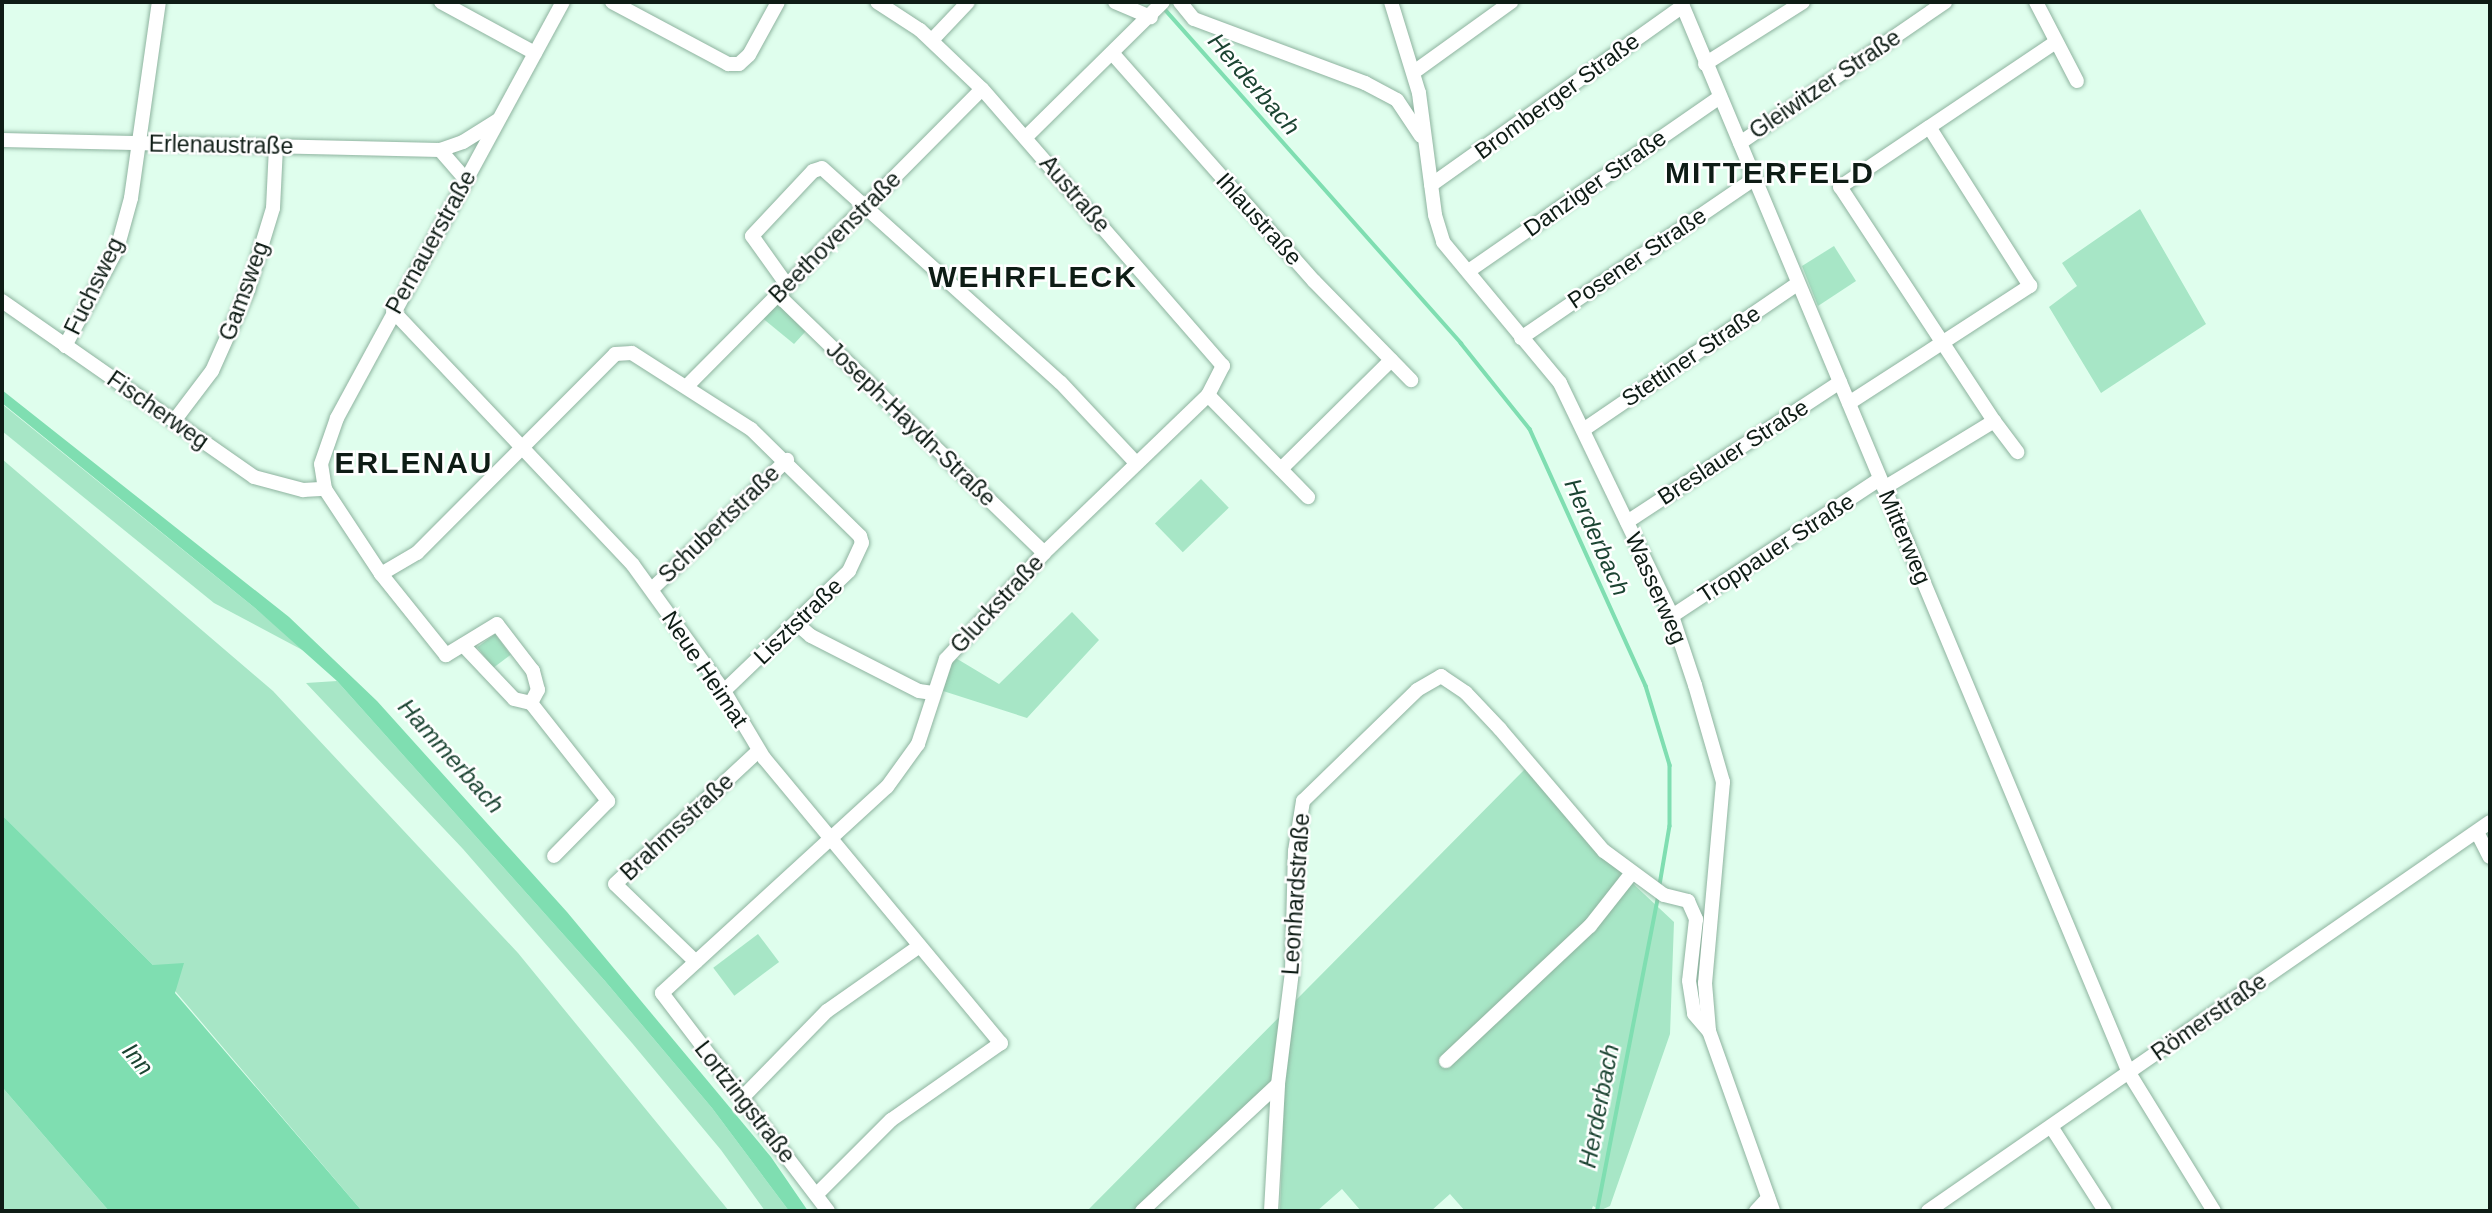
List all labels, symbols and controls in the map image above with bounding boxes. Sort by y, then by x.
street label: Gleiwitzer Straße [1744,23,1906,145]
water label: Herderbach [1202,27,1306,141]
street label: Bromberger Straße [1469,27,1645,165]
street label: Danziger Straße [1518,124,1672,242]
street label: Erlenaustraße [149,130,293,160]
street label: Austraße [1034,150,1116,238]
district label: MITTERFELD [1666,155,1874,191]
street label: Pernauerstraße [380,165,482,319]
street label: Beethovenstraße [763,165,907,309]
street label: Ihlaustraße [1210,167,1308,271]
street label: Posener Straße [1563,202,1711,314]
street label: Fuchsweg [59,233,129,339]
street label: Gamsweg [213,238,275,344]
district label: WEHRFLECK [929,259,1137,295]
street label: Stettiner Straße [1617,300,1765,412]
street label: Joseph-Haydn-Straße [820,336,1002,512]
street label: Fischerweg [102,365,214,455]
street label: Breslauer Straße [1653,393,1813,511]
district label: ERLENAU [335,445,493,481]
street label: Schubertstraße [653,459,785,589]
water label: Herderbach [1558,474,1636,600]
street label: Mitterweg [1873,486,1937,588]
street label: Troppauer Straße [1693,487,1859,609]
street label: Wasserweg [1619,528,1693,648]
street label: Gluckstraße [945,549,1049,659]
street label: Lisztstraße [748,572,848,670]
street label: Neue Heimat [656,606,754,732]
water label: Hammerbach [392,693,510,819]
street label: Brahmsstraße [615,768,739,886]
street label: Leonhardstraße [1277,812,1315,976]
street label: Römerstraße [2146,967,2272,1067]
street label: Lortzingstraße [689,1036,801,1168]
water label: Inn [116,1037,160,1081]
water label: Herderbach [1573,1042,1625,1170]

